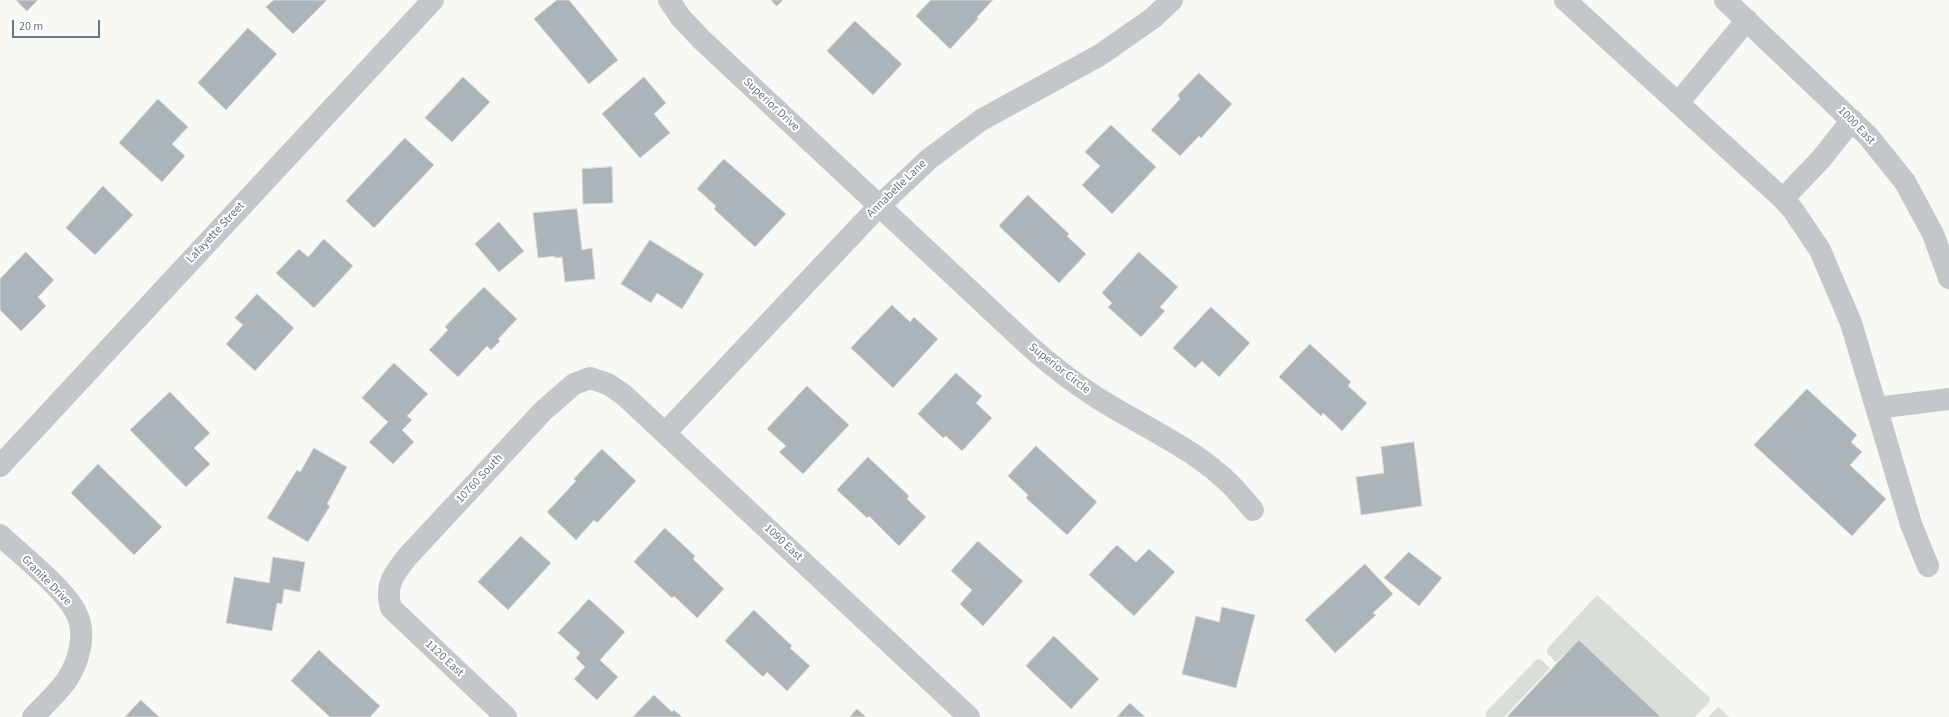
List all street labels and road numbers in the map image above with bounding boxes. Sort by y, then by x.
street label: Superior Drive [740,75,802,135]
street label: 1000 East [1834,104,1878,148]
street label: Annabelle Lane [864,157,930,221]
street label: Lafayette Street [184,199,248,267]
street label: Superior Circle [1025,341,1093,397]
street label: 10760 South [454,451,506,507]
street label: 1090 East [761,522,805,564]
street label: Granite Drive [18,553,74,609]
street label: 1120 East [422,638,466,680]

